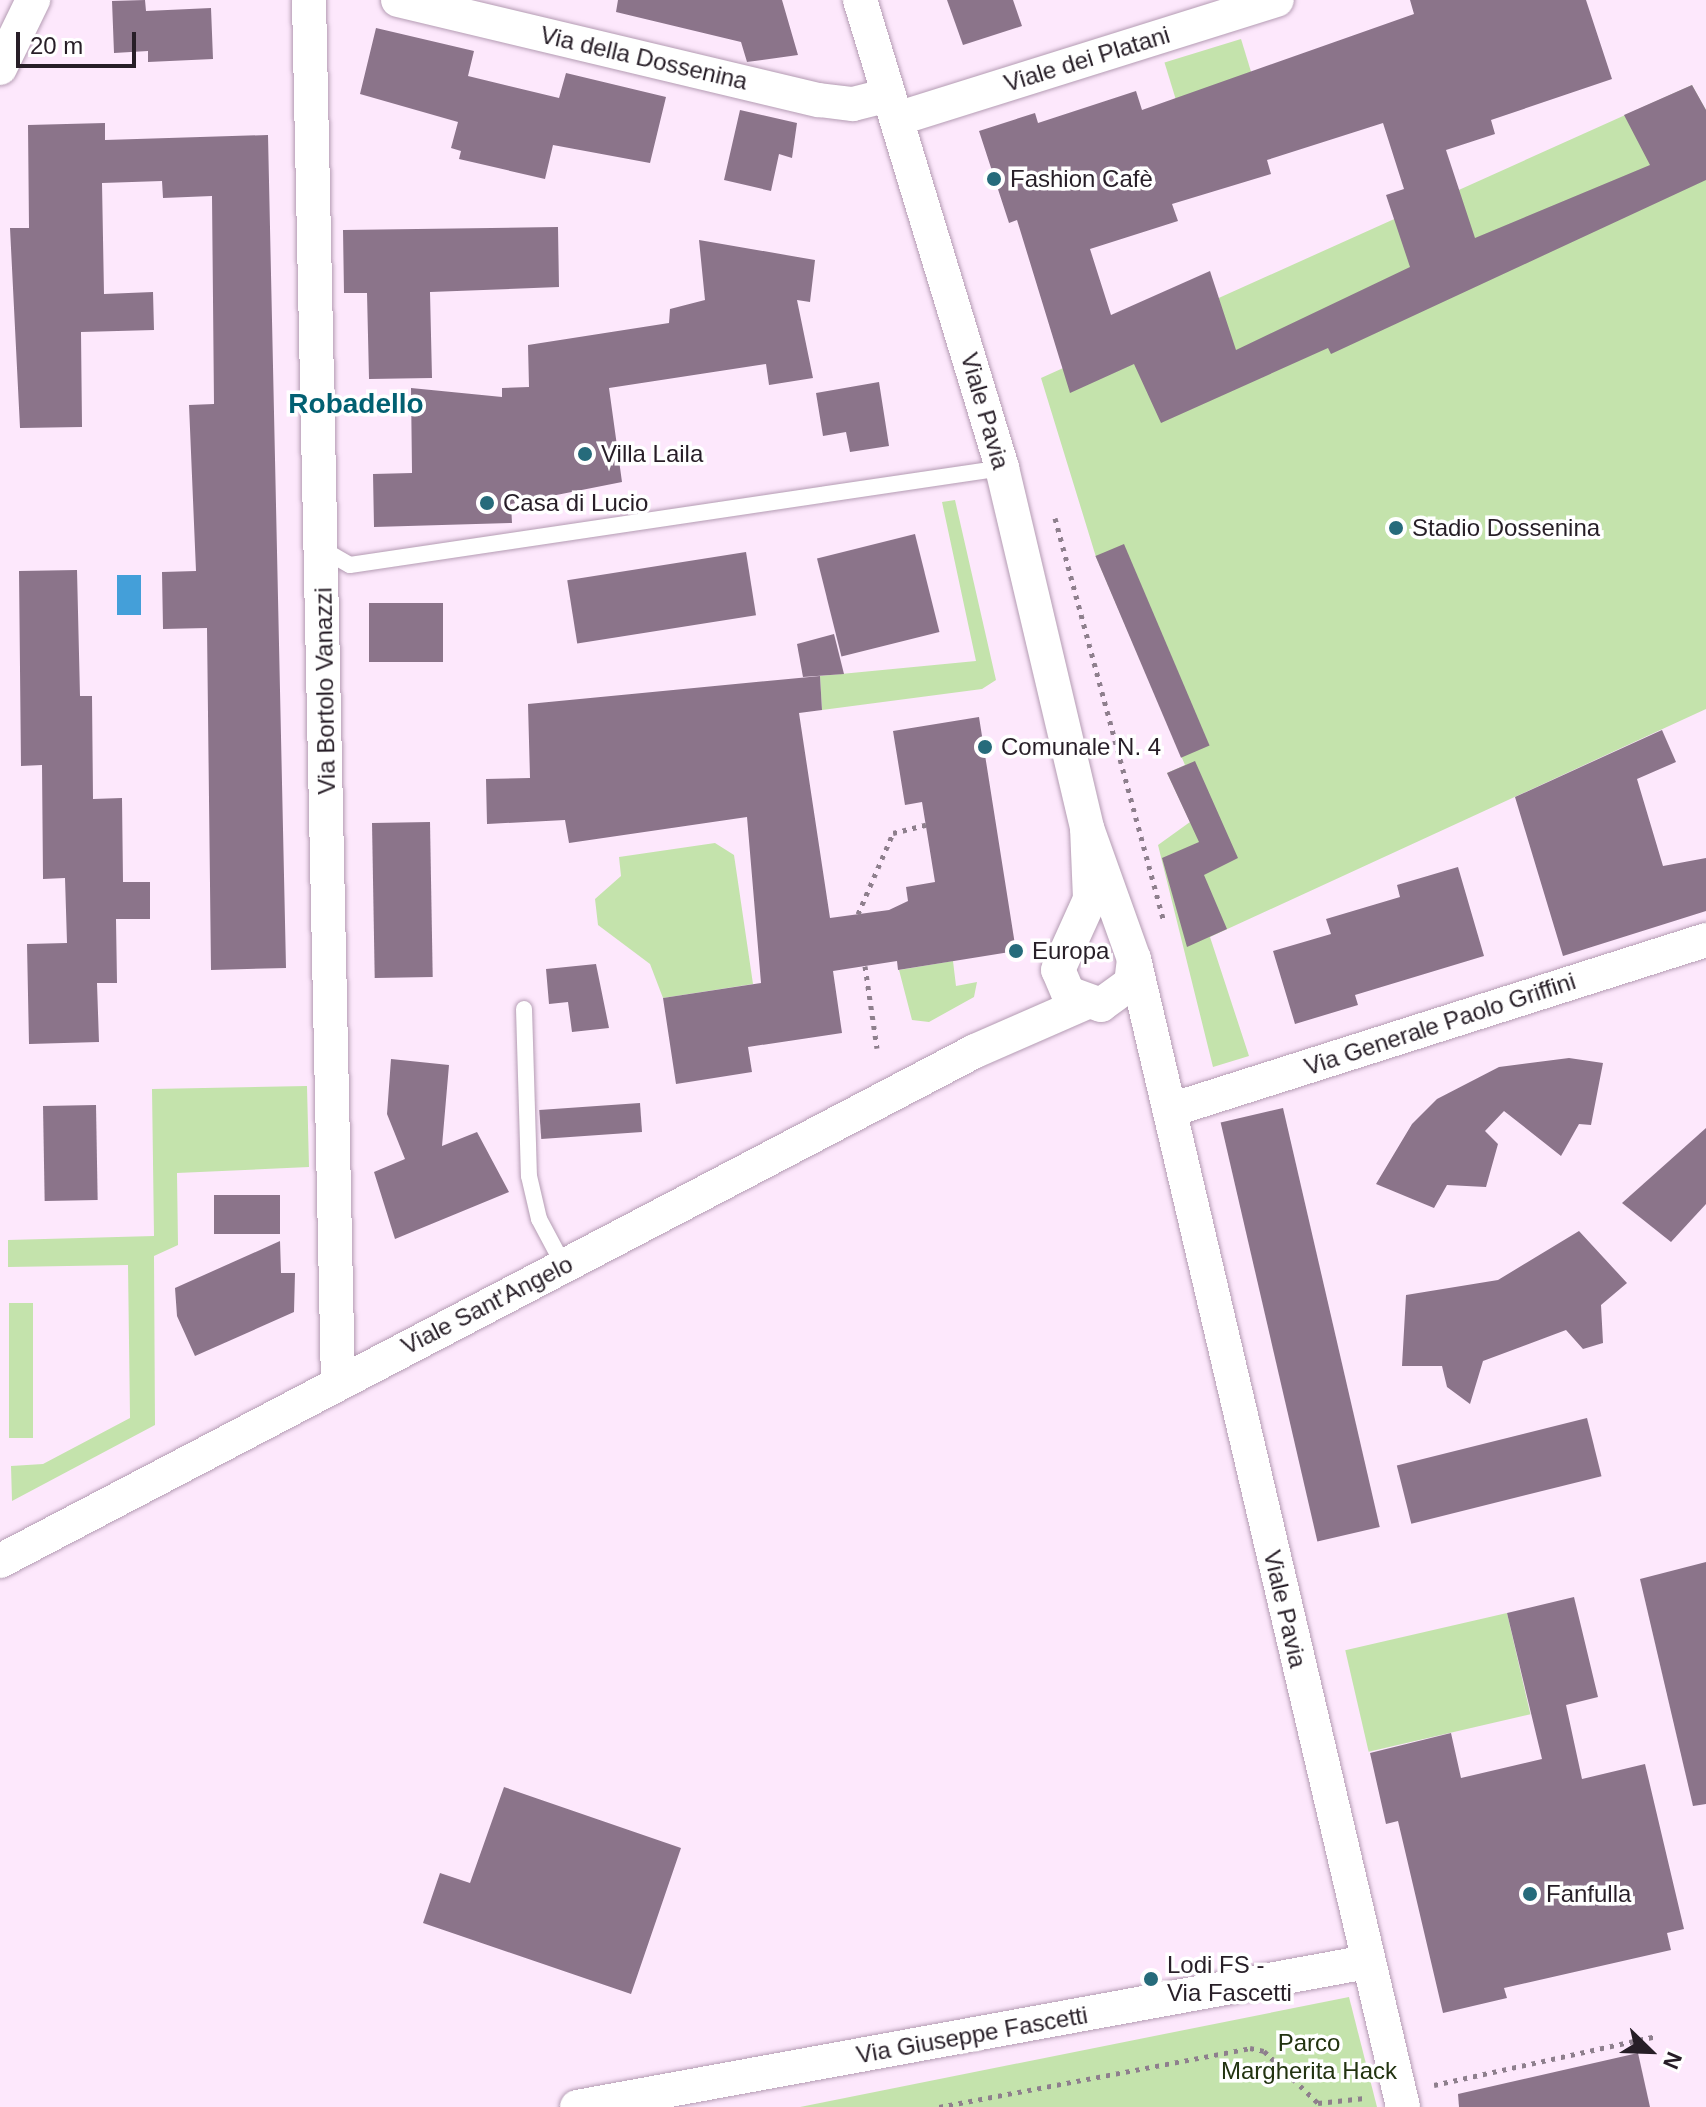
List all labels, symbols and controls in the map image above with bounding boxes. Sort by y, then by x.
scale bar [20,16,140,66]
street label: Via della Dossenina [538,20,750,96]
street label: Viale dei Platani [1001,20,1173,98]
text: 20 m [30,32,83,59]
place label: Fashion Cafè [1010,165,1153,193]
marker: Fashion Cafè [985,170,1003,188]
street label: Viale Pavia [955,350,1015,472]
district label: Robadello [288,387,424,421]
place label: Villa Laila [601,440,703,468]
marker: Villa Laila [576,445,594,463]
place label: Casa di Lucio [503,489,648,517]
marker: Casa di Lucio [478,494,496,512]
place label: Stadio Dossenina [1412,514,1600,542]
marker: Stadio Dossenina [1387,519,1405,537]
street label: Via Bortolo Vanazzi [309,587,341,795]
place label: Comunale N. 4 [1001,733,1161,761]
marker: Comunale N. 4 [976,738,994,756]
place label: Europa [1032,937,1109,965]
marker: Europa [1007,942,1025,960]
street label: Via Generale Paolo Griffini [1301,967,1579,1081]
street label: Viale Sant'Angelo [397,1249,577,1361]
street label: Viale Pavia [1258,1547,1312,1671]
place label: Fanfulla [1546,1880,1631,1908]
marker: Fanfulla [1521,1885,1539,1903]
place label: Lodi FS - Via Fascetti [1167,1951,1292,2007]
marker: Lodi FS - Via Fascetti [1142,1970,1160,1988]
street label: Via Giuseppe Fascetti [854,2000,1090,2070]
north arrow [1610,2011,1690,2091]
park label: Parco Margherita Hack [1221,2029,1397,2085]
text: N [1658,2048,1687,2073]

